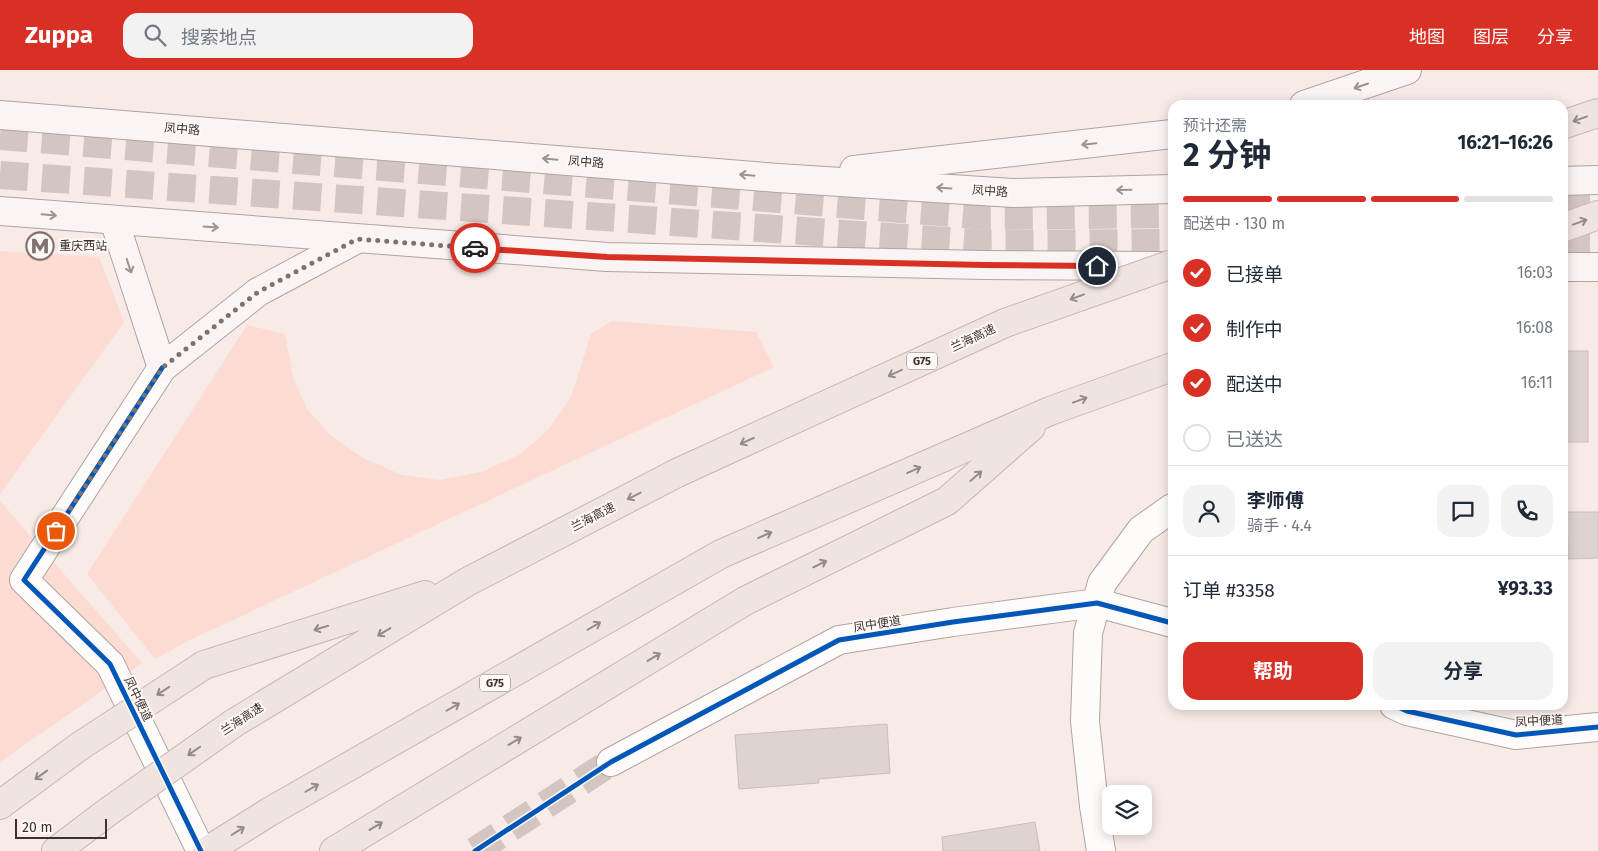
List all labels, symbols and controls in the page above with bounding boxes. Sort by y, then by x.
search box [123,13,473,58]
text: Zuppa [25,21,93,49]
icon: search [141,21,169,49]
text: 搜索地点 [181,26,257,49]
text: 地图 [1409,26,1445,48]
text: 图层 [1473,26,1509,48]
text: 分享 [1537,26,1573,48]
one-way arrow [1353,82,1369,91]
one-way arrow [1573,115,1588,124]
text: 预计还需 [1183,116,1247,135]
street label: 凤中路 [163,120,201,138]
text: 16:21–16:26 [1458,131,1553,154]
text: 2 分钟 [1183,136,1271,174]
one-way arrow [1082,140,1098,149]
street label: 凤中路 [567,153,605,171]
one-way arrow [542,155,558,164]
one-way arrow [739,171,755,180]
street label: 凤中路 [972,183,1008,199]
one-way arrow [936,184,952,193]
one-way arrow [1116,186,1132,195]
one-way arrow [40,210,56,219]
text: 配送中 · 130 m [1183,214,1285,233]
one-way arrow [1572,217,1587,226]
one-way arrow [202,223,218,232]
courier [450,223,500,273]
metro station icon: 重庆西站 [25,231,55,261]
icon: car [461,234,489,262]
place label: 重庆西站 [59,239,107,253]
pin [1076,245,1118,287]
icon: home [1083,252,1111,280]
one-way arrow [125,258,134,274]
icon: check [1183,259,1211,287]
text: 已接单 [1226,263,1283,286]
text: 16:03 [1517,263,1553,282]
one-way arrow [1069,293,1085,303]
icon: check [1183,314,1211,342]
text: 制作中 [1226,318,1283,341]
text: 16:08 [1516,318,1553,337]
street label: 兰海高速 [948,322,998,354]
road number: G75 [907,352,937,370]
one-way arrow [888,369,903,379]
icon: check [1183,369,1211,397]
text: 配送中 [1226,373,1283,396]
text: 16:11 [1521,373,1553,392]
one-way arrow [1072,395,1087,404]
text: 已送达 [1226,428,1283,451]
one-way arrow [740,437,755,447]
one-way arrow [906,464,921,474]
one-way arrow [969,470,982,482]
button: person [1183,485,1235,537]
button: chat [1437,485,1489,537]
button: phone [1501,485,1553,537]
text: 李师傅 [1247,489,1304,512]
one-way arrow [627,492,642,501]
street label: 兰海高速 [568,500,618,534]
pin [35,510,77,552]
text: 骑手 · 4.4 [1247,516,1312,535]
icon: bag [42,517,70,545]
one-way arrow [757,529,772,539]
one-way arrow [812,559,827,568]
text: ¥93.33 [1498,577,1553,600]
text: 订单 #3358 [1183,579,1275,602]
street label: 凤中便道 [852,613,902,635]
one-way arrow [586,621,601,631]
one-way arrow [313,624,329,633]
one-way arrow [378,628,392,638]
button: 帮助 [1183,642,1363,700]
button: 分享 [1373,642,1553,700]
one-way arrow [646,651,660,661]
street label: 凤中便道 [121,674,155,724]
road number: G75 [480,674,510,692]
one-way arrow [156,686,170,697]
street label: 兰海高速 [218,700,266,738]
one-way arrow [445,702,460,712]
street label: 凤中便道 [1515,713,1563,729]
one-way arrow [507,736,521,746]
one-way arrow [187,746,201,756]
one-way arrow [34,770,48,780]
one-way arrow [304,782,318,792]
map controls [1102,785,1152,835]
button: layers [1102,785,1152,835]
scale bar [15,816,108,839]
text: 20 m [22,819,52,836]
one-way arrow [368,820,382,830]
one-way arrow [231,826,245,836]

